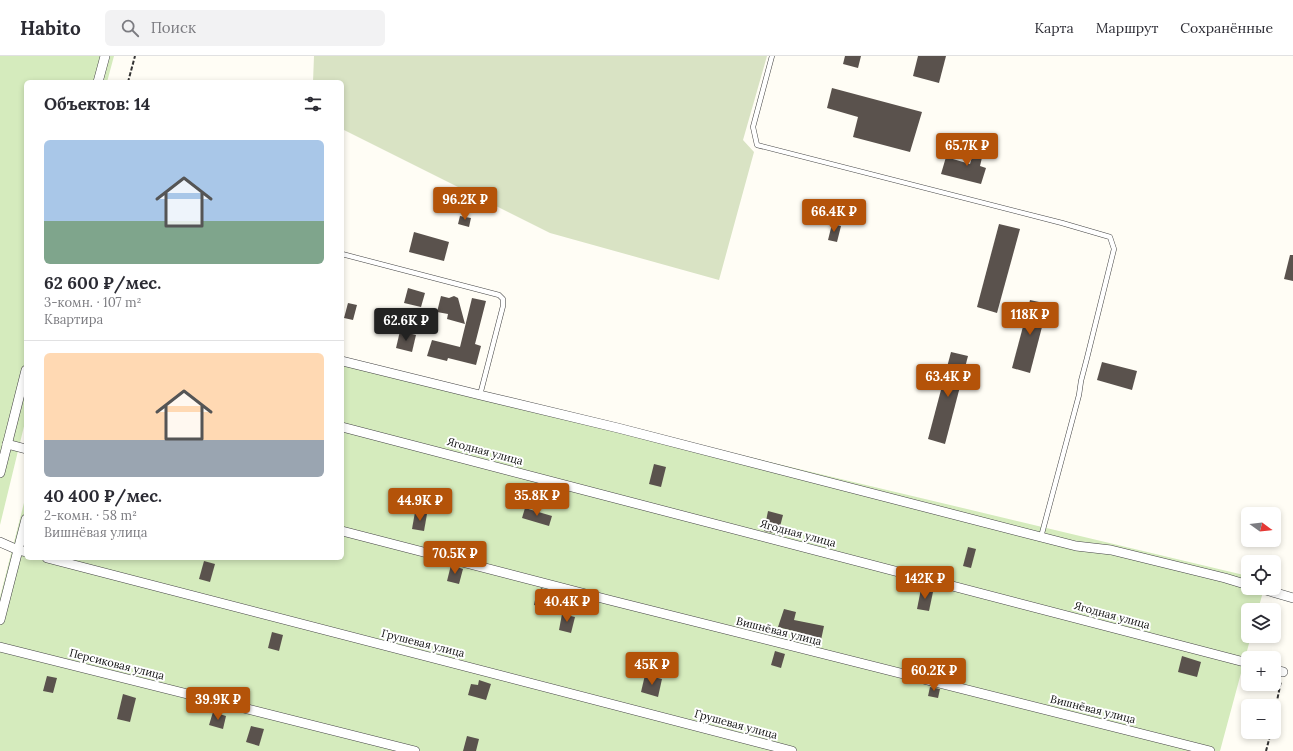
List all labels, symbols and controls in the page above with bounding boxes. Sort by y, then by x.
search box [105,10,385,46]
text: Habito [20,16,81,40]
icon: search [119,17,141,39]
text: Поиск [151,18,196,37]
text: Карта [1034,19,1074,37]
text: Маршрут [1096,19,1158,37]
text: Сохранённые [1180,19,1273,37]
text: Объектов: 14 [44,93,150,115]
icon: filters [302,93,324,115]
pin: 65.7K ₽ [930,133,1004,167]
text: 65.7K ₽ [945,137,989,154]
icon: home [148,166,220,238]
pin: 96.2K ₽ [428,187,502,221]
text: 96.2K ₽ [442,191,488,208]
pin: 66.4K ₽ [797,199,871,233]
text: 66.4K ₽ [811,203,857,220]
text: 62 600 ₽/мес. [44,272,161,294]
text: 3-комн. · 107 m² [44,294,142,311]
pin: 118K ₽ [997,302,1063,336]
text: 118K ₽ [1011,306,1049,323]
pin: 62.6K ₽ [369,308,443,342]
text: Квартира [44,311,103,328]
text: 62.6K ₽ [383,312,429,329]
pin: 63.4K ₽ [911,364,985,398]
text: 63.4K ₽ [925,368,971,385]
icon: home [148,379,220,451]
street label: Ягодная улица [445,434,525,468]
pin: 35.8K ₽ [500,483,574,517]
text: 40 400 ₽/мес. [44,485,162,507]
text: 35.8K ₽ [514,487,560,504]
pin: 44.9K ₽ [383,488,457,522]
text: 44.9K ₽ [397,492,443,509]
text: 2-комн. · 58 m² [44,507,137,524]
north arrow [1241,507,1281,547]
map controls [1241,507,1281,739]
street label: Ягодная улица [758,516,838,550]
text: Вишнёвая улица [44,524,148,541]
pin: 70.5K ₽ [418,541,492,575]
text: 70.5K ₽ [433,545,477,562]
button: locate [1241,555,1281,595]
pin: 142K ₽ [892,566,958,600]
text: 142K ₽ [905,570,945,587]
pin: 40.4K ₽ [530,589,604,623]
text: 40.4K ₽ [544,593,590,610]
street label: Ягодная улица [1072,598,1152,632]
button: layers [1241,603,1281,643]
street label: Вишнёвая улица [735,614,824,648]
street label: Грушевая улица [380,626,466,660]
street label: Персиковая улица [68,645,166,683]
button: + [1241,651,1281,691]
pin: 45K ₽ [624,652,680,686]
text: 45K ₽ [635,656,669,673]
pin: 60.2K ₽ [897,658,971,692]
text: 60.2K ₽ [911,662,957,679]
pin: 39.9K ₽ [181,687,255,721]
text: 39.9K ₽ [195,691,241,708]
street label: Вишнёвая улица [1049,692,1138,726]
button: − [1241,699,1281,739]
street label: Грушевая улица [693,706,779,742]

